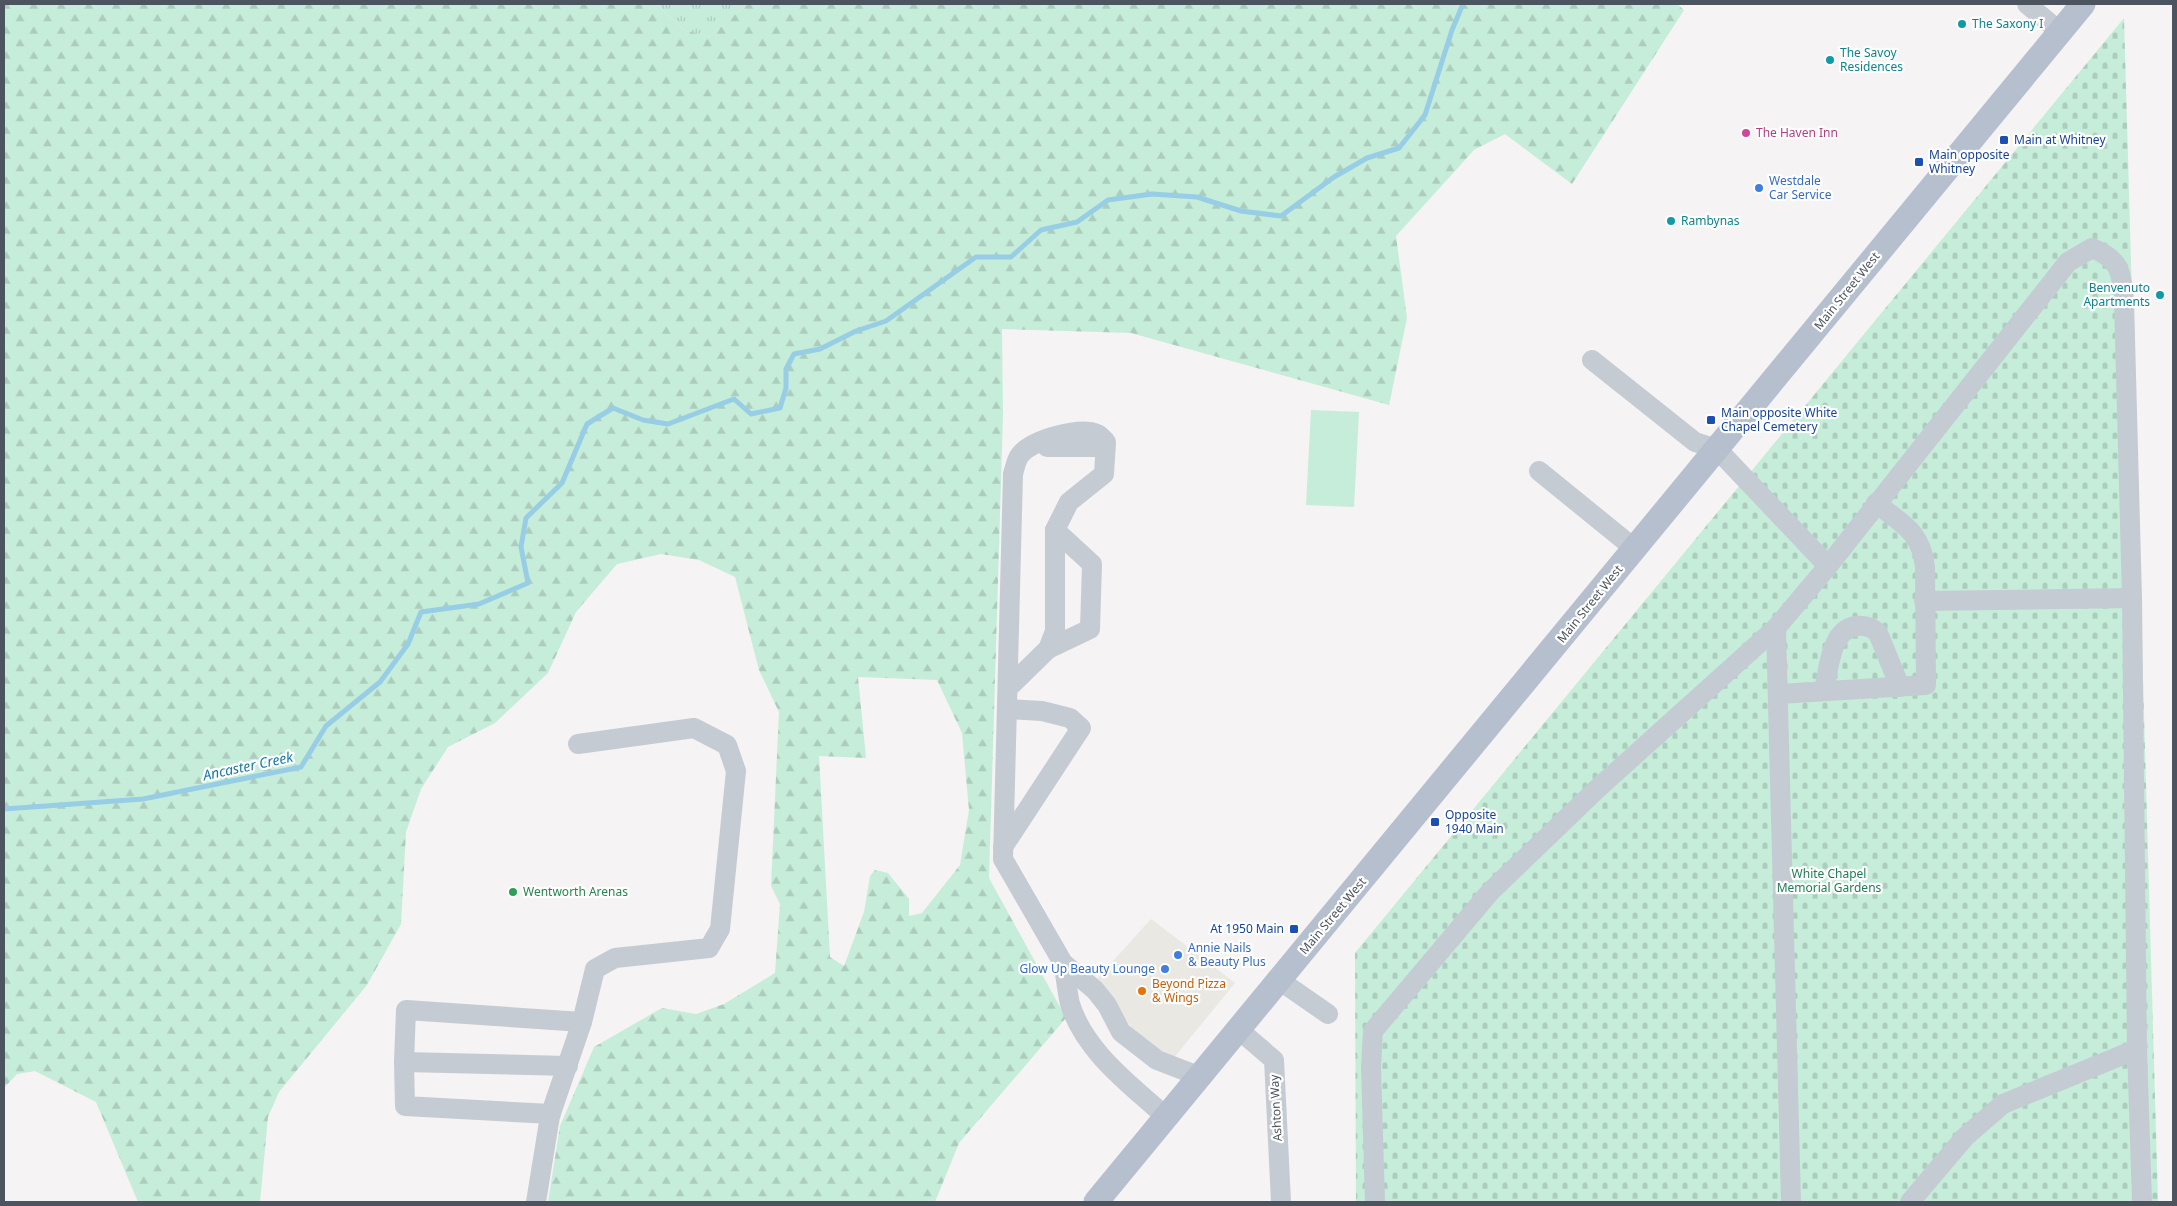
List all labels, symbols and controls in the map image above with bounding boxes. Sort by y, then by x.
place label: The Saxony I [1972,15,2043,32]
marker: The Saxony I [1956,18,1968,30]
place label: The Savoy Residences [1840,44,1903,75]
marker: The Savoy Residences [1824,54,1836,66]
place label: The Haven Inn [1756,124,1838,141]
marker: The Haven Inn [1740,127,1752,139]
place label: Main at Whitney [2014,131,2106,148]
marker: Main at Whitney [1998,134,2010,146]
place label: Main opposite Whitney [1929,146,2010,177]
marker: Main opposite Whitney [1913,156,1925,168]
place label: Westdale Car Service [1769,172,1832,203]
marker: Westdale Car Service [1753,182,1765,194]
place label: Rambynas [1681,212,1740,229]
marker: Rambynas [1665,215,1677,227]
street label: Main Street West [1810,248,1884,333]
place label: Benvenuto Apartments [2083,279,2150,310]
marker: Benvenuto Apartments [2154,289,2166,301]
place label: Main opposite White Chapel Cemetery [1721,404,1838,435]
marker: Main opposite White Chapel Cemetery [1705,414,1717,426]
street label: Main Street West [1553,561,1627,646]
water label: Ancaster Creek [200,746,296,785]
place label: Opposite 1940 Main [1445,806,1504,837]
marker: Opposite 1940 Main [1429,816,1441,828]
park label: White Chapel Memorial Gardens [1777,865,1882,896]
street label: Main Street West [1295,873,1370,958]
place label: Wentworth Arenas [523,883,628,900]
marker: Wentworth Arenas [507,886,519,898]
place label: At 1950 Main [1210,920,1284,937]
marker: At 1950 Main [1288,923,1300,935]
place label: Annie Nails & Beauty Plus [1188,939,1266,970]
marker: Annie Nails & Beauty Plus [1172,949,1184,961]
place label: Glow Up Beauty Lounge [1020,960,1155,977]
marker: Glow Up Beauty Lounge [1159,963,1171,975]
place label: Beyond Pizza & Wings [1152,975,1226,1006]
marker: Beyond Pizza & Wings [1136,985,1148,997]
street label: Ashton Way [1265,1073,1286,1142]

